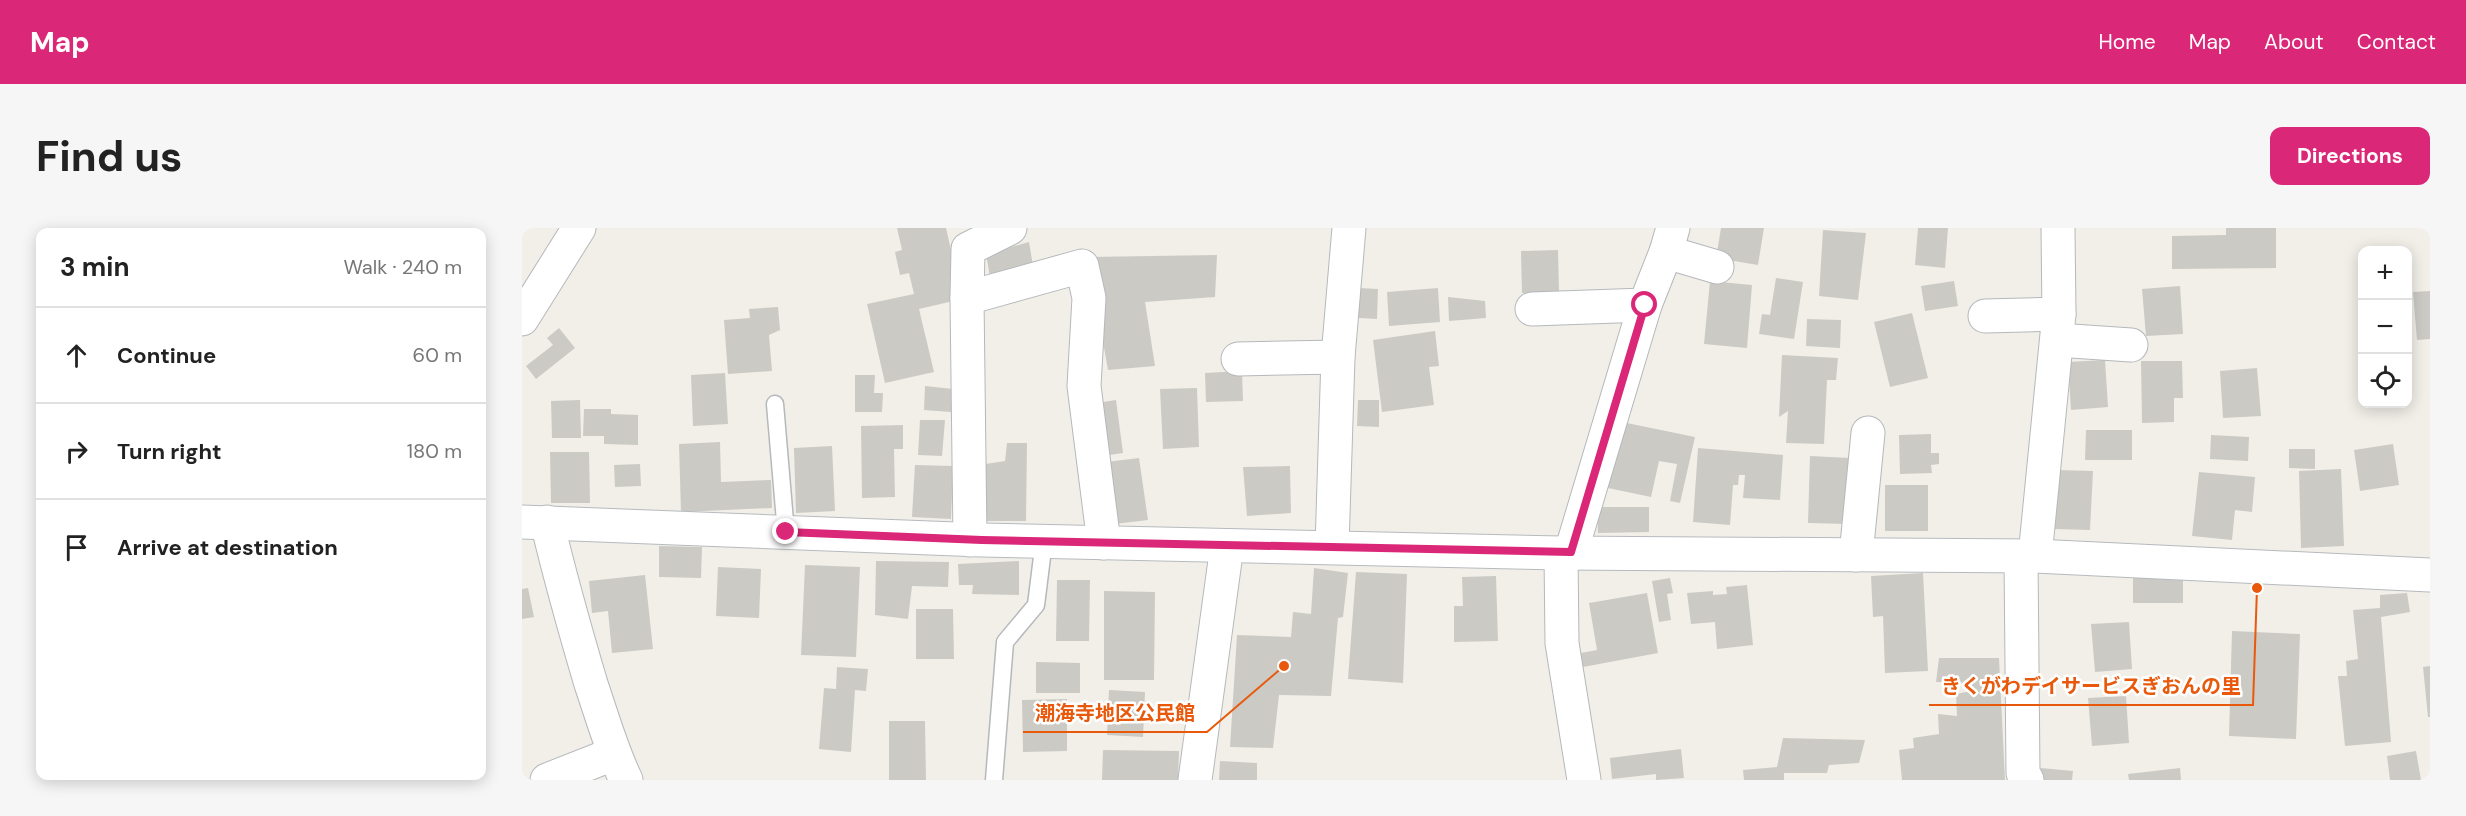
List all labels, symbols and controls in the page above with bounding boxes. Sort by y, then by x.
text: Map [30,24,90,61]
text: Home [2098,28,2156,56]
text: Map [2189,28,2231,56]
text: About [2264,28,2324,56]
text: Contact [2357,28,2436,56]
button: Directions [2270,127,2430,185]
text: Find us [36,129,182,184]
map controls [2358,246,2412,408]
button: + [2358,246,2412,300]
text: 3 min [60,250,129,284]
text: Walk · 240 m [343,254,462,280]
route start [1631,291,1657,317]
button: − [2358,300,2412,354]
icon: ahead [60,339,93,372]
text: Continue [117,341,216,370]
text: 60 m [413,342,462,368]
button: locate [2358,354,2412,408]
icon: right [60,435,93,468]
text: Turn right [117,437,222,466]
text: 180 m [407,438,462,464]
route end [772,518,798,544]
icon: arrive [60,531,93,564]
text: Arrive at destination [117,533,338,562]
callout: きくがわデイサービスぎおんの里 [1929,667,2253,705]
text: きくがわデイサービスぎおんの里 [1941,673,2241,699]
callout: 潮海寺地区公民館 [1023,694,1207,732]
text: 潮海寺地区公民館 [1035,700,1195,726]

